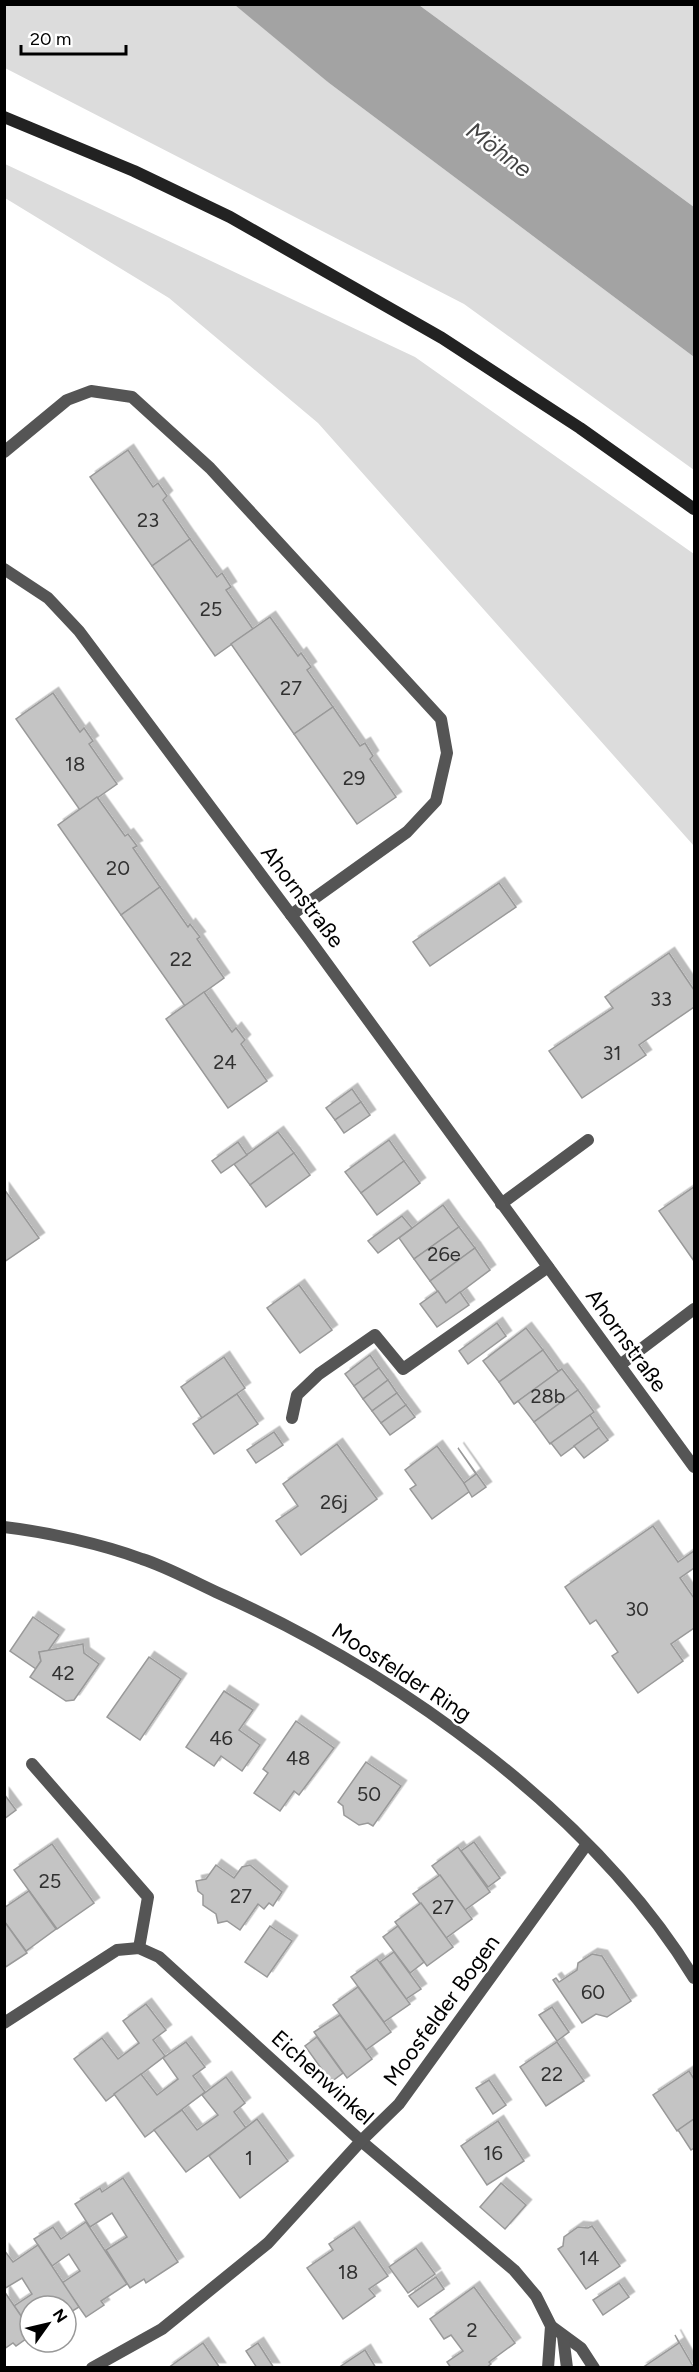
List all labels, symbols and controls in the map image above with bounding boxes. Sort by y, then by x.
scale bar [21,18,126,56]
text: 20 m [30,28,71,50]
water label: Möhne [461,116,538,183]
house number: 23 [137,508,159,532]
house number: 25 [200,597,222,621]
house number: 27 [280,676,302,700]
house number: 18 [65,752,85,776]
house number: 29 [343,766,365,790]
street label: Ahornstraße [255,840,350,953]
house number: 20 [106,856,130,880]
house number: 22 [170,947,192,971]
house number: 33 [650,987,672,1011]
house number: 31 [602,1041,622,1065]
house number: 24 [213,1050,237,1074]
house number: 26e [427,1242,461,1266]
street label: Ahornstraße [580,1283,673,1397]
house number: 28b [530,1384,566,1408]
house number: 26j [320,1490,348,1514]
house number: 30 [625,1597,649,1621]
street label: Moosfelder Ring [327,1617,477,1728]
house number: 42 [51,1661,75,1685]
house number: 46 [209,1726,233,1750]
house number: 48 [286,1746,310,1770]
house number: 50 [357,1782,381,1806]
house number: 25 [39,1869,61,1893]
house number: 27 [230,1884,252,1908]
house number: 27 [432,1895,454,1919]
street label: Moosfelder Bogen [377,1929,505,2091]
house number: 60 [581,1980,605,2004]
street label: Eichenwinkel [266,2024,379,2130]
house number: 22 [541,2062,563,2086]
house number: 16 [483,2141,503,2165]
house number: 1 [245,2146,253,2170]
house number: 14 [579,2246,599,2270]
house number: 18 [338,2260,358,2284]
north arrow [18,2294,78,2354]
text: N [49,2305,71,2326]
house number: 2 [466,2318,478,2342]

